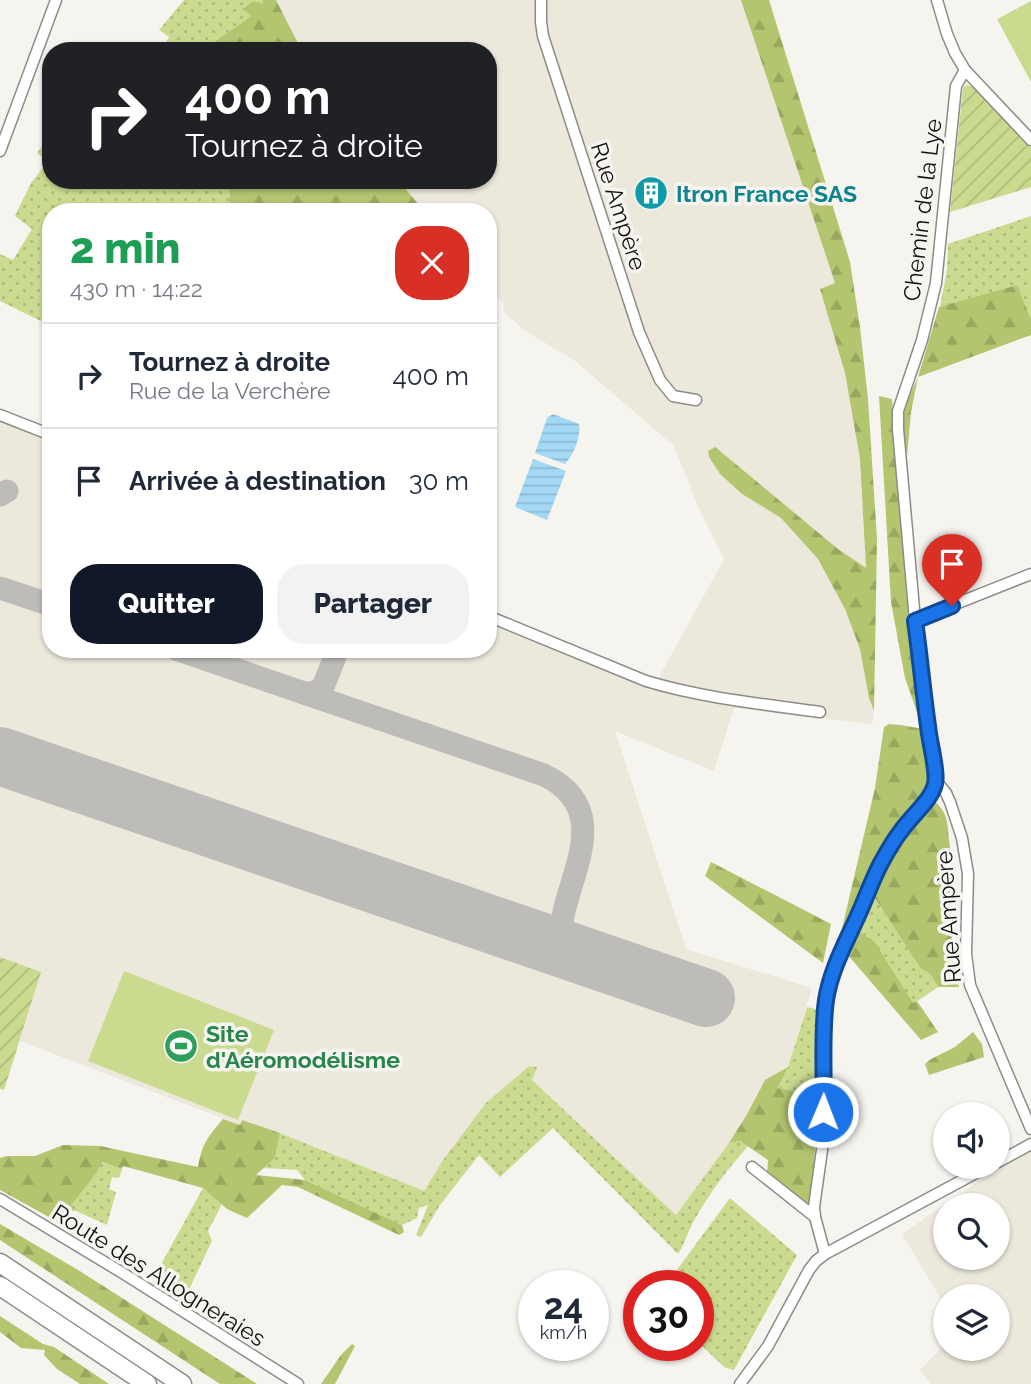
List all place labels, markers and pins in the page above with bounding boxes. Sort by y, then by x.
building icon: Itron France SAS [632,174,670,212]
place label: Itron France SAS [676,180,857,207]
pin [922,534,982,606]
place label: Site d'Aéromodélisme [206,1020,400,1073]
sports icon: Site d'Aéromodélisme [162,1027,200,1065]

